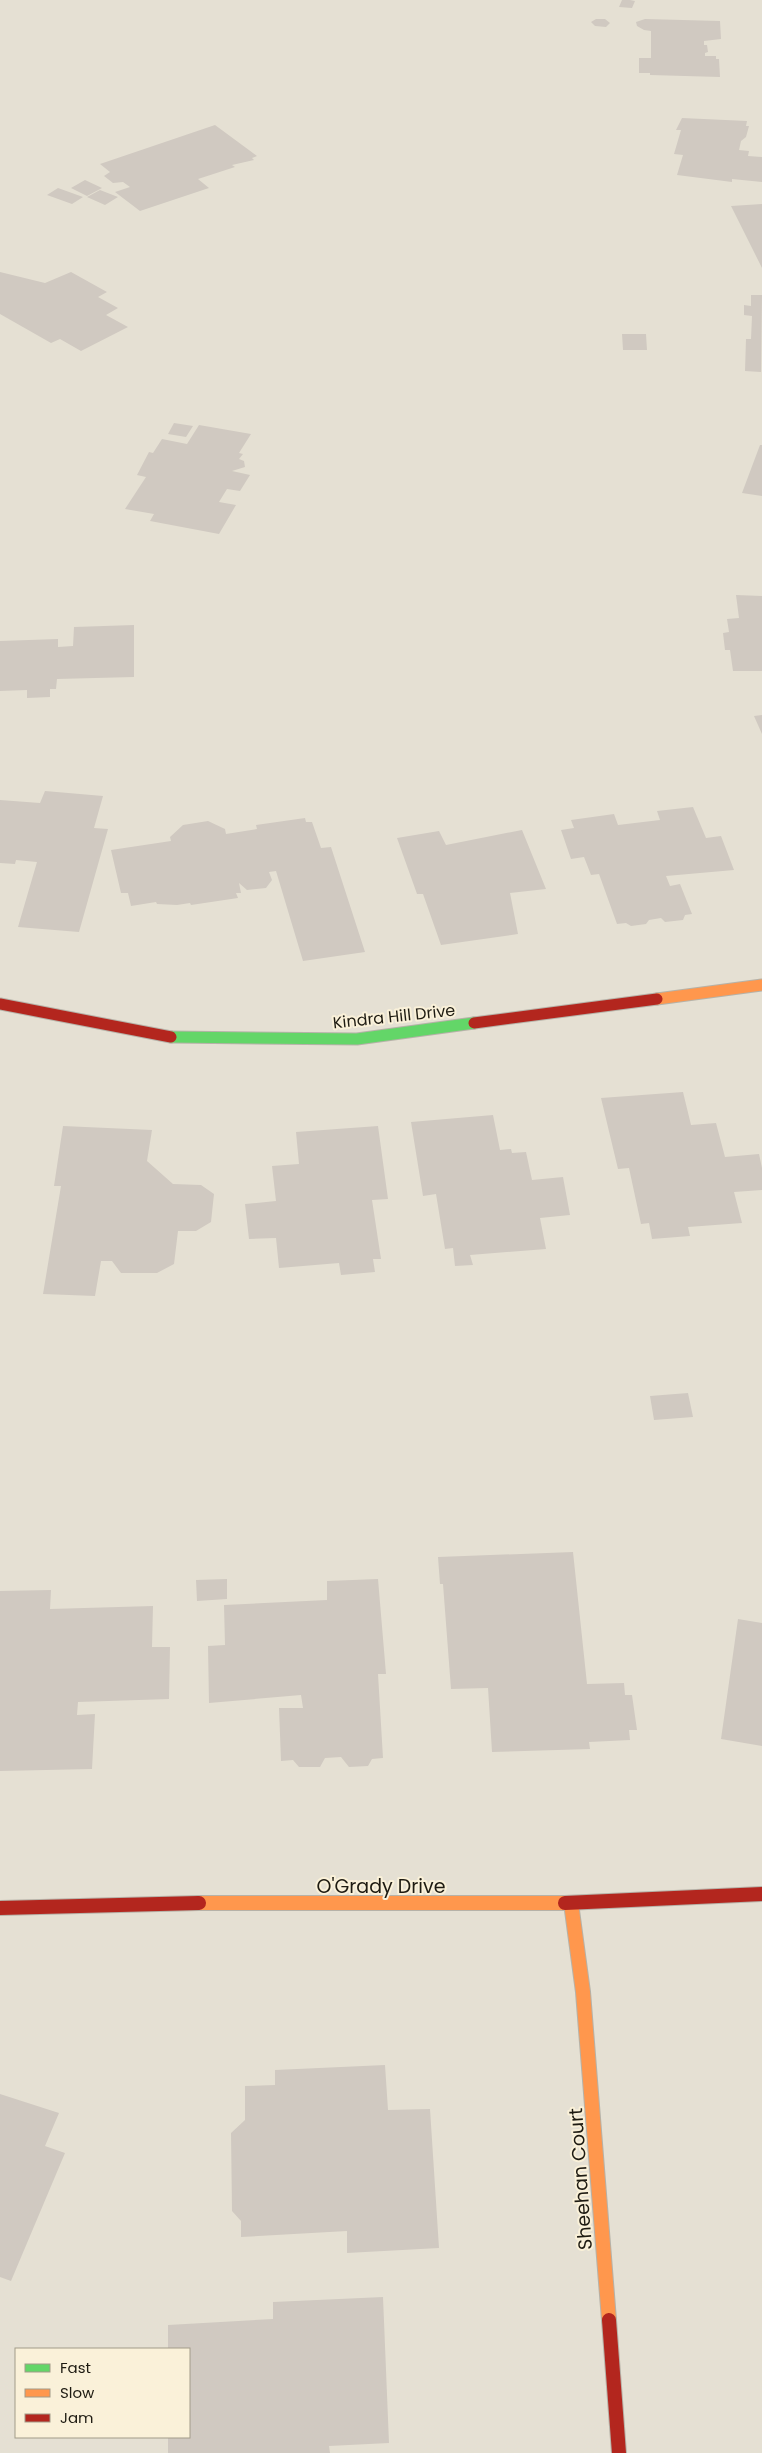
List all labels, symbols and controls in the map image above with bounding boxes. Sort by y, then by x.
street label: Kindra Hill Drive [332,999,456,1034]
street label: O'Grady Drive [317,1873,445,1900]
street label: Sheehan Court [562,2107,599,2251]
legend [15,2348,190,2438]
text: Fast [60,2357,91,2378]
text: Slow [60,2382,95,2403]
text: Jam [60,2407,94,2428]

